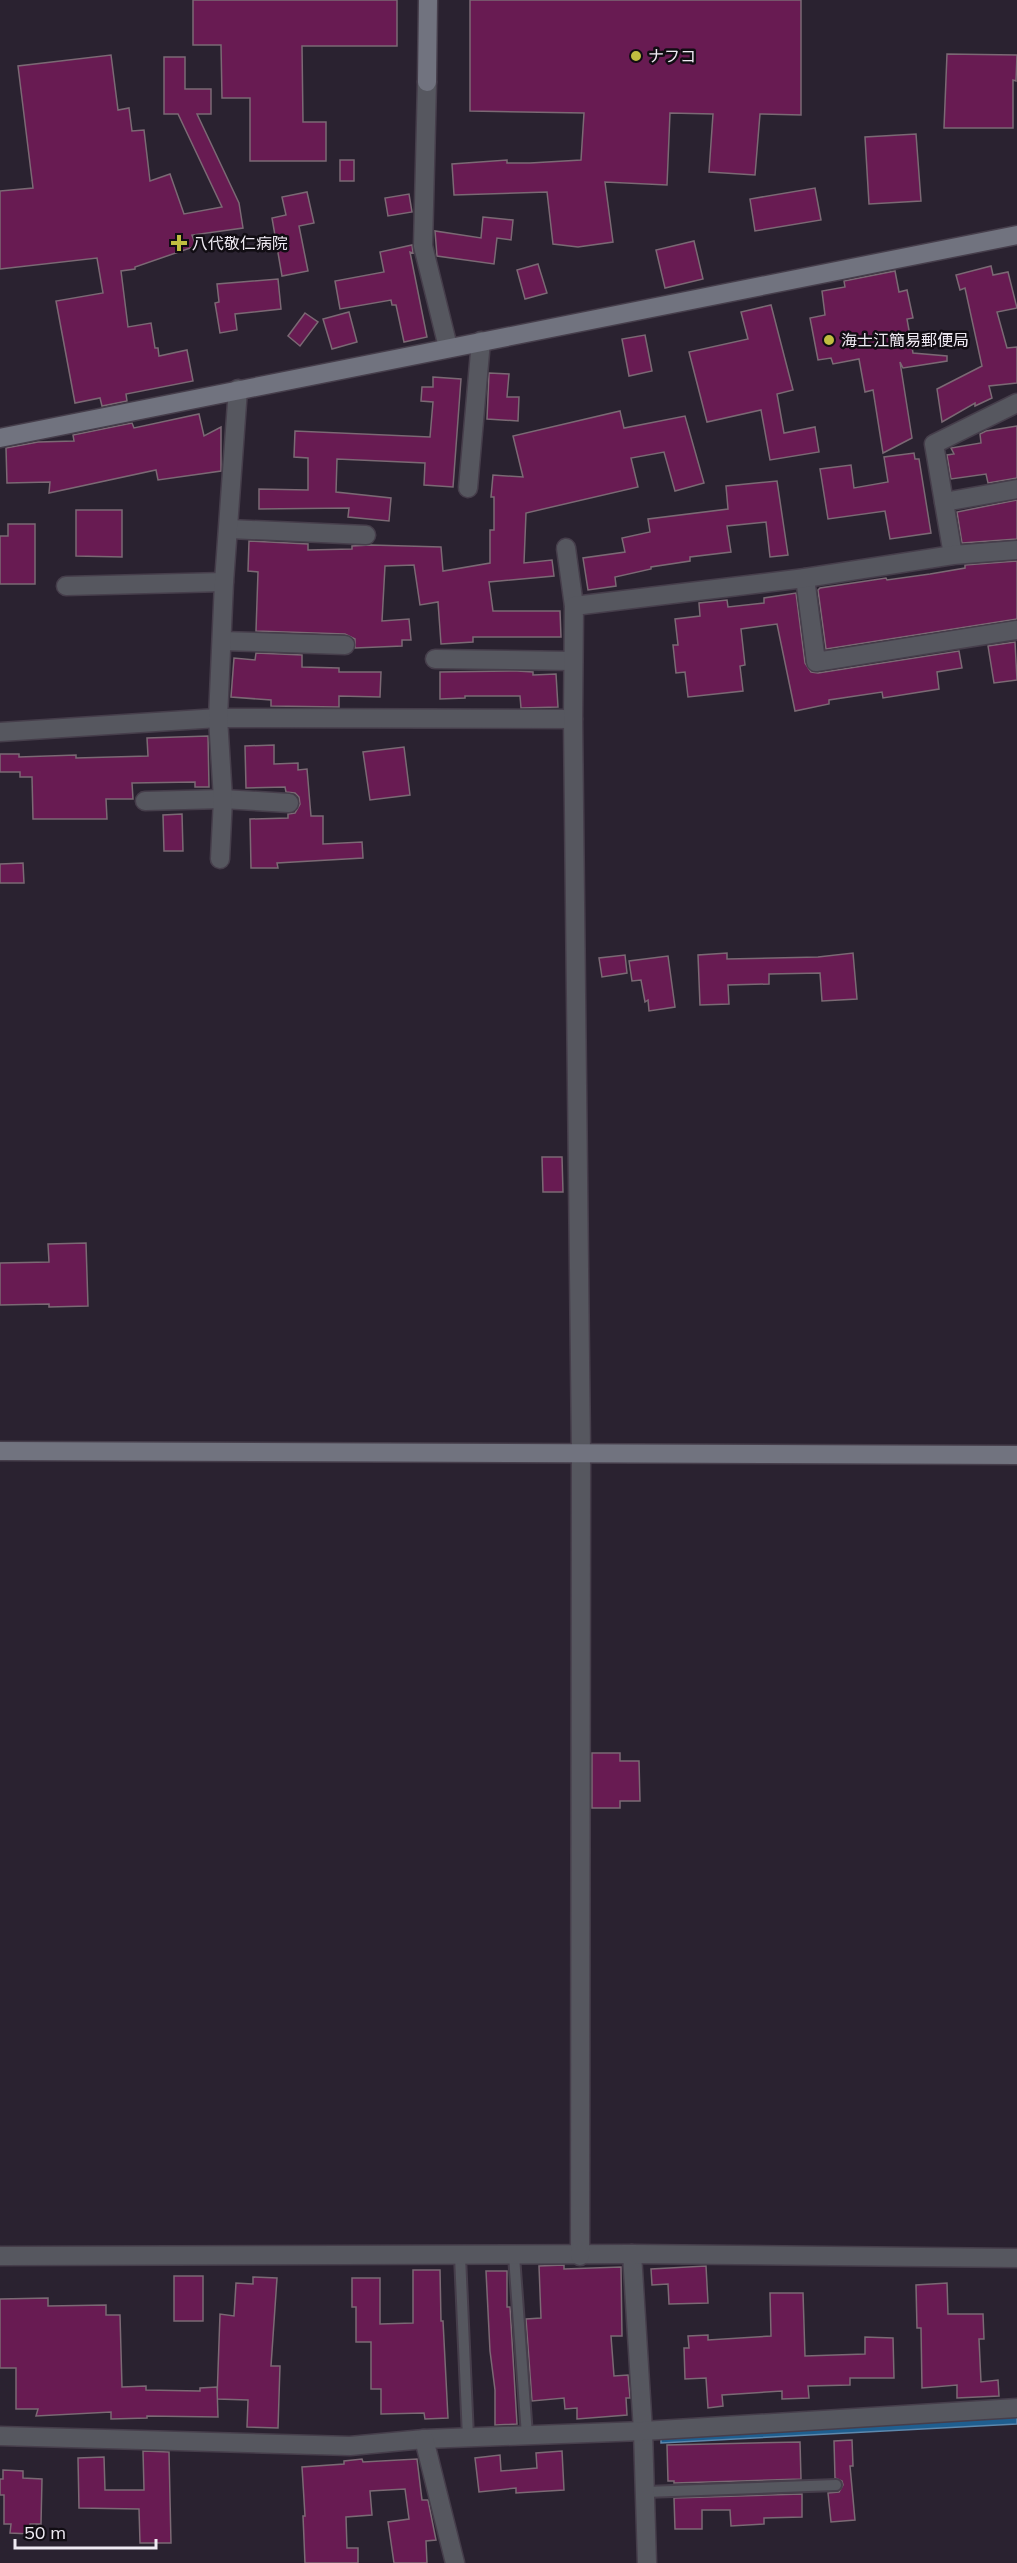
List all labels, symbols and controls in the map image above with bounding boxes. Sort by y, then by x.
place label: ナフコ [648,46,696,66]
marker: ナフコ [629,49,643,63]
place label: 八代敬仁病院 [192,233,288,253]
marker: 八代敬仁病院 [170,234,188,252]
place label: 海士江簡易郵便局 [841,330,969,350]
marker: 海士江簡易郵便局 [822,333,836,347]
scale bar [15,2512,156,2550]
text: 50 m [24,2521,66,2544]

